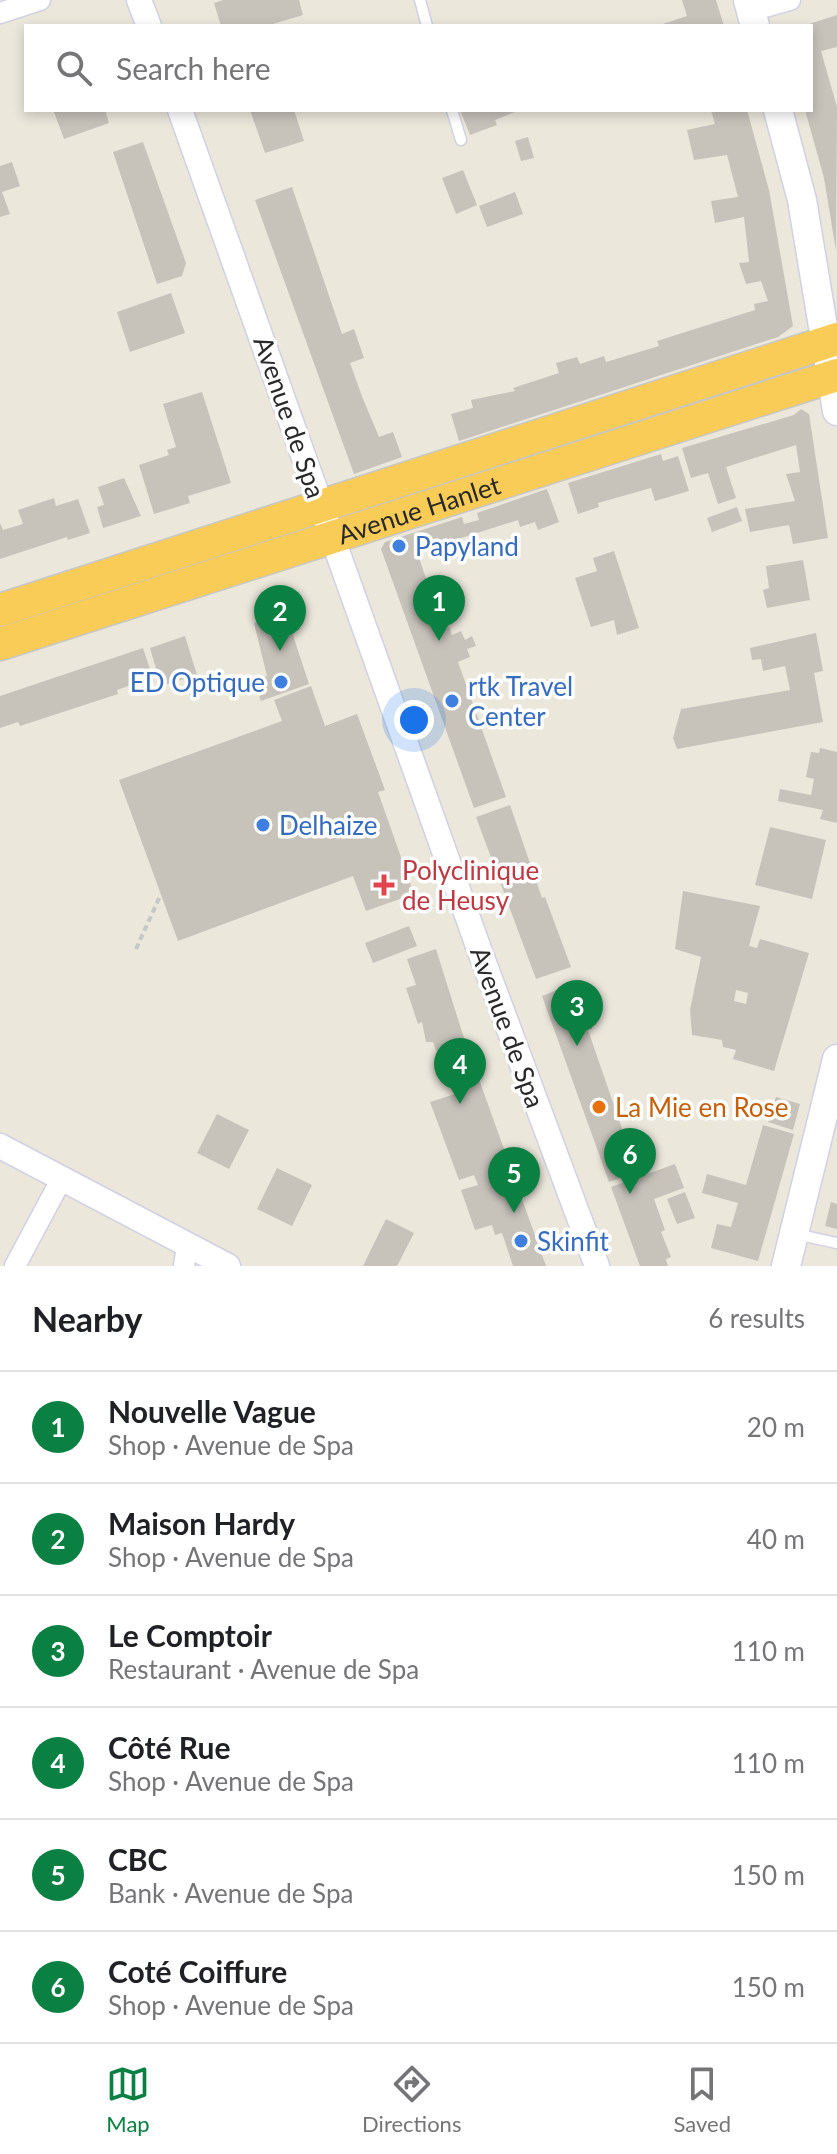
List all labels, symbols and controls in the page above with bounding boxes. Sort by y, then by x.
search box [24,24,813,112]
icon: search [52,46,96,90]
text: Search here [116,50,271,86]
street label: Avenue de Spa [247,332,333,502]
street label: Avenue Hanlet [334,468,505,550]
place label: Papyland [415,530,519,562]
marker: Papyland [390,537,408,555]
pin: 1 [413,575,465,641]
pin: 2 [254,585,306,651]
place label: ED Optique [130,666,265,698]
place label: rtk Travel Center [468,670,573,732]
marker: ED Optique [272,673,290,691]
marker: rtk Travel Center [443,692,461,710]
your location [394,700,434,740]
place label: Delhaize [279,809,377,841]
marker: Delhaize [254,816,272,834]
place label: Polyclinique de Heusy [402,854,539,916]
marker: Polyclinique de Heusy [373,874,395,896]
street label: Avenue de Spa [464,942,552,1112]
pin: 3 [551,980,603,1046]
pin: 4 [434,1038,486,1104]
place label: La Mie en Rose [615,1091,789,1123]
marker: La Mie en Rose [590,1098,608,1116]
pin: 6 [604,1128,656,1194]
pin: 5 [488,1147,540,1213]
place label: Skinfit [537,1225,610,1257]
marker: Skinfit [512,1232,530,1250]
text: Nearby [32,1298,143,1339]
text: 6 results [708,1302,805,1334]
text: Nouvelle Vague [108,1393,316,1429]
text: 1 [50,1411,66,1443]
text: 20 m [747,1411,805,1443]
text: Shop · Avenue de Spa [108,1429,354,1461]
text: Maison Hardy [108,1505,295,1541]
text: 2 [50,1523,66,1555]
text: 40 m [747,1523,805,1555]
text: Shop · Avenue de Spa [108,1541,354,1573]
text: Le Comptoir [108,1617,272,1653]
text: 3 [50,1635,66,1667]
text: 110 m [732,1635,805,1667]
text: Restaurant · Avenue de Spa [108,1653,419,1685]
text: Côté Rue [108,1729,230,1765]
text: 4 [50,1747,66,1779]
text: 110 m [732,1747,805,1779]
text: Shop · Avenue de Spa [108,1765,354,1797]
text: CBC [108,1841,167,1877]
text: 5 [50,1859,66,1891]
text: 150 m [732,1859,805,1891]
text: Bank · Avenue de Spa [108,1877,353,1909]
text: Coté Coiffure [108,1953,287,1989]
text: 6 [50,1971,66,2003]
text: 150 m [732,1971,805,2003]
text: Shop · Avenue de Spa [108,1989,354,2021]
tab: Map [106,2062,150,2137]
tab: Directions [362,2062,461,2137]
tab: Saved [673,2062,731,2137]

